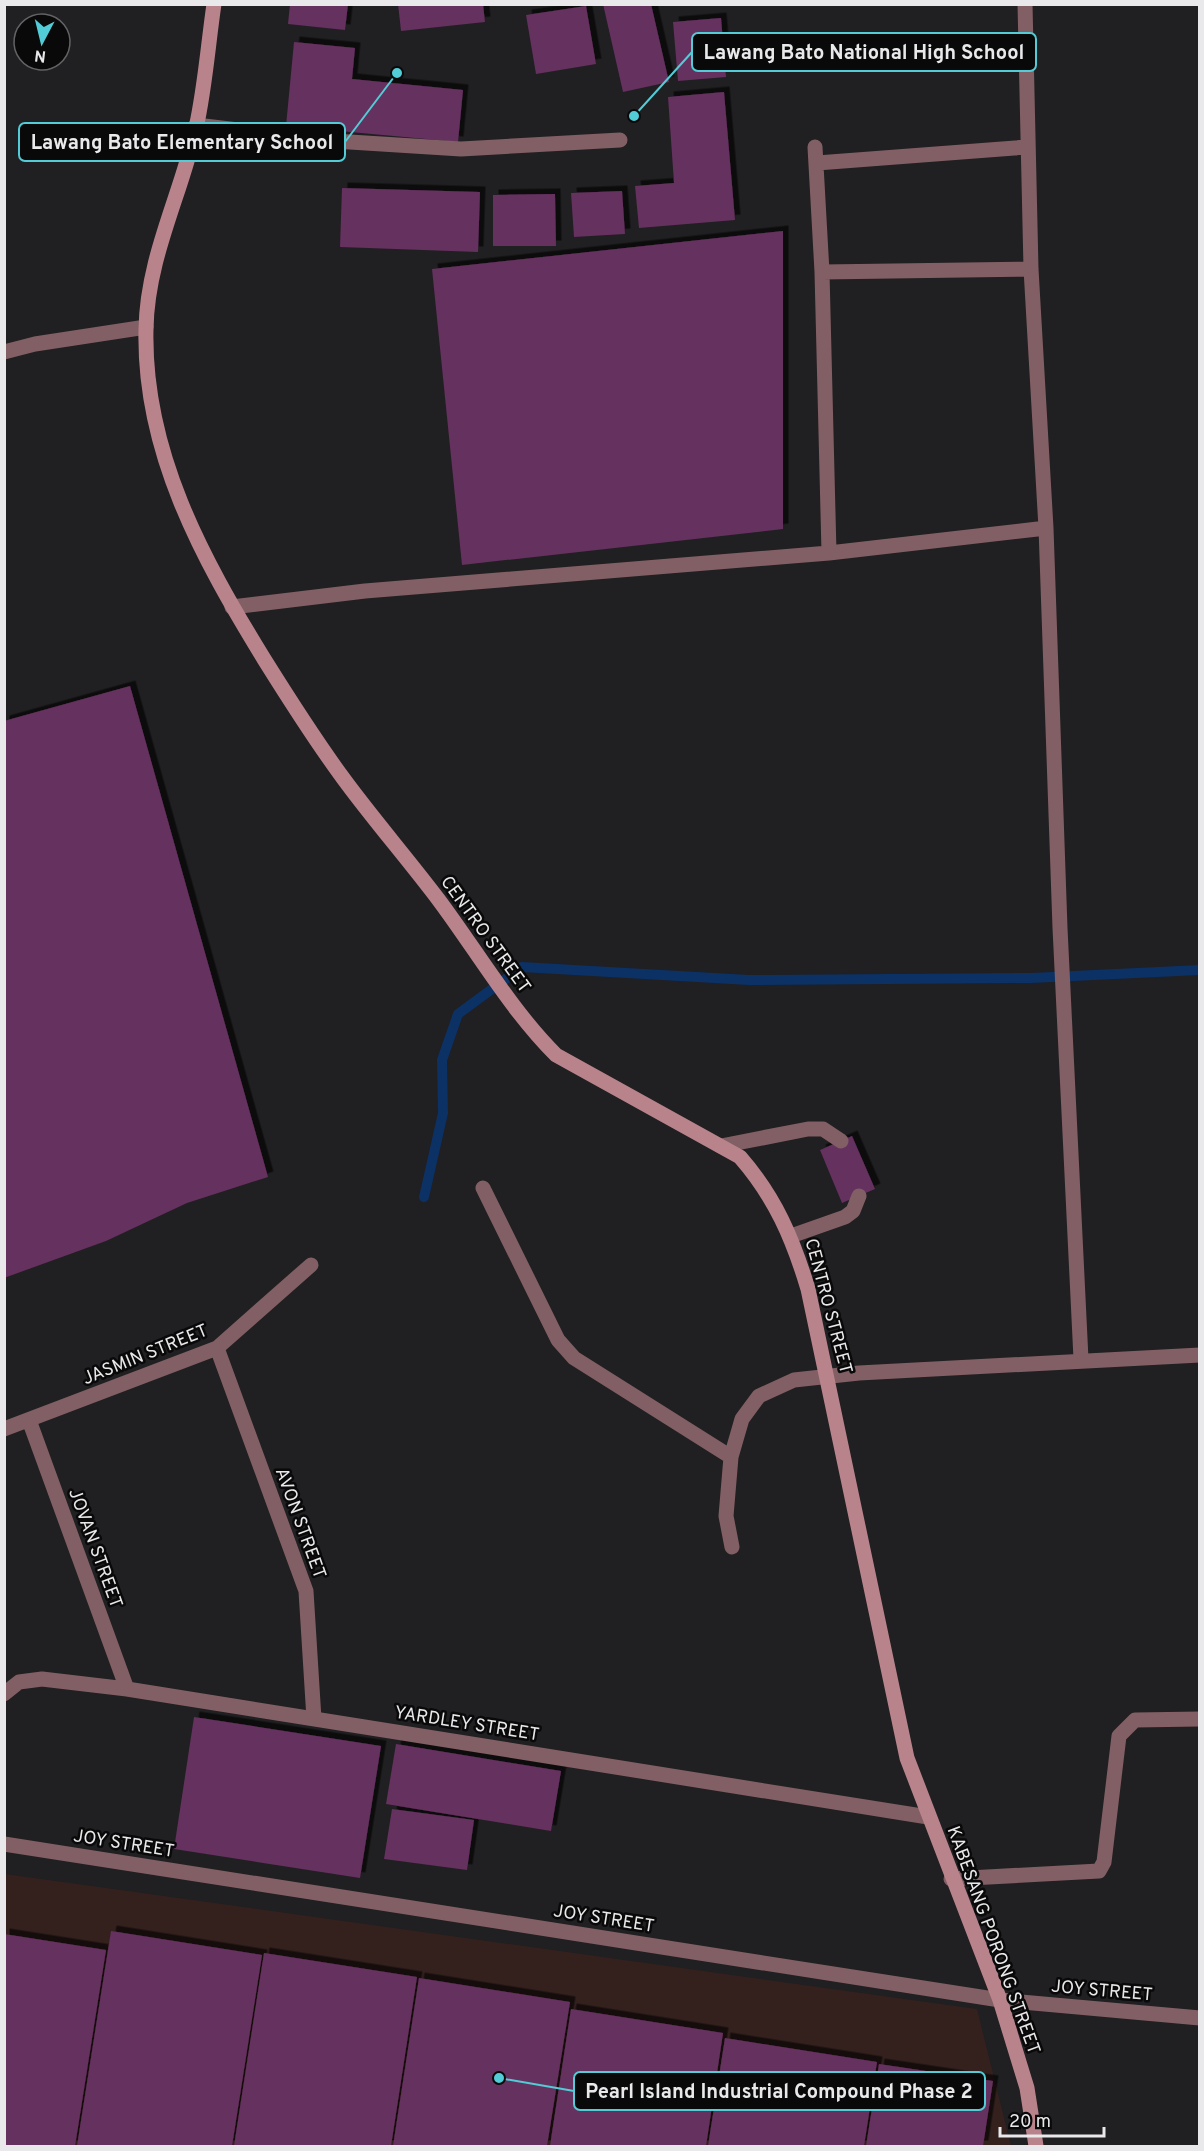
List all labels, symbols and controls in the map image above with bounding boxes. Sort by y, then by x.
north arrow [12,12,72,72]
callout: Lawang Bato National High School [692,33,1036,71]
text: Lawang Bato National High School [704,41,1024,67]
text: N [33,44,47,66]
callout: Lawang Bato Elementary School [19,123,345,161]
text: Lawang Bato Elementary School [31,131,333,157]
street label: CENTRO STREET [435,872,535,998]
street label: CENTRO STREET [798,1236,857,1377]
street label: JASMIN STREET [80,1320,212,1391]
street label: AVON STREET [269,1465,330,1582]
street label: JOVAN STREET [62,1485,127,1612]
street label: YARDLEY STREET [393,1702,541,1747]
street label: KABESANG PORONG STREET [941,1823,1045,2058]
street label: JOY STREET [72,1825,176,1864]
street label: JOY STREET [552,1900,656,1939]
street label: JOY STREET [1050,1976,1154,2007]
callout: Pearl Island Industrial Compound Phase 2 [574,2072,985,2110]
text: Pearl Island Industrial Compound Phase 2 [585,2080,973,2106]
scale bar [1000,2100,1104,2138]
text: 20 m [1009,2111,1051,2134]

